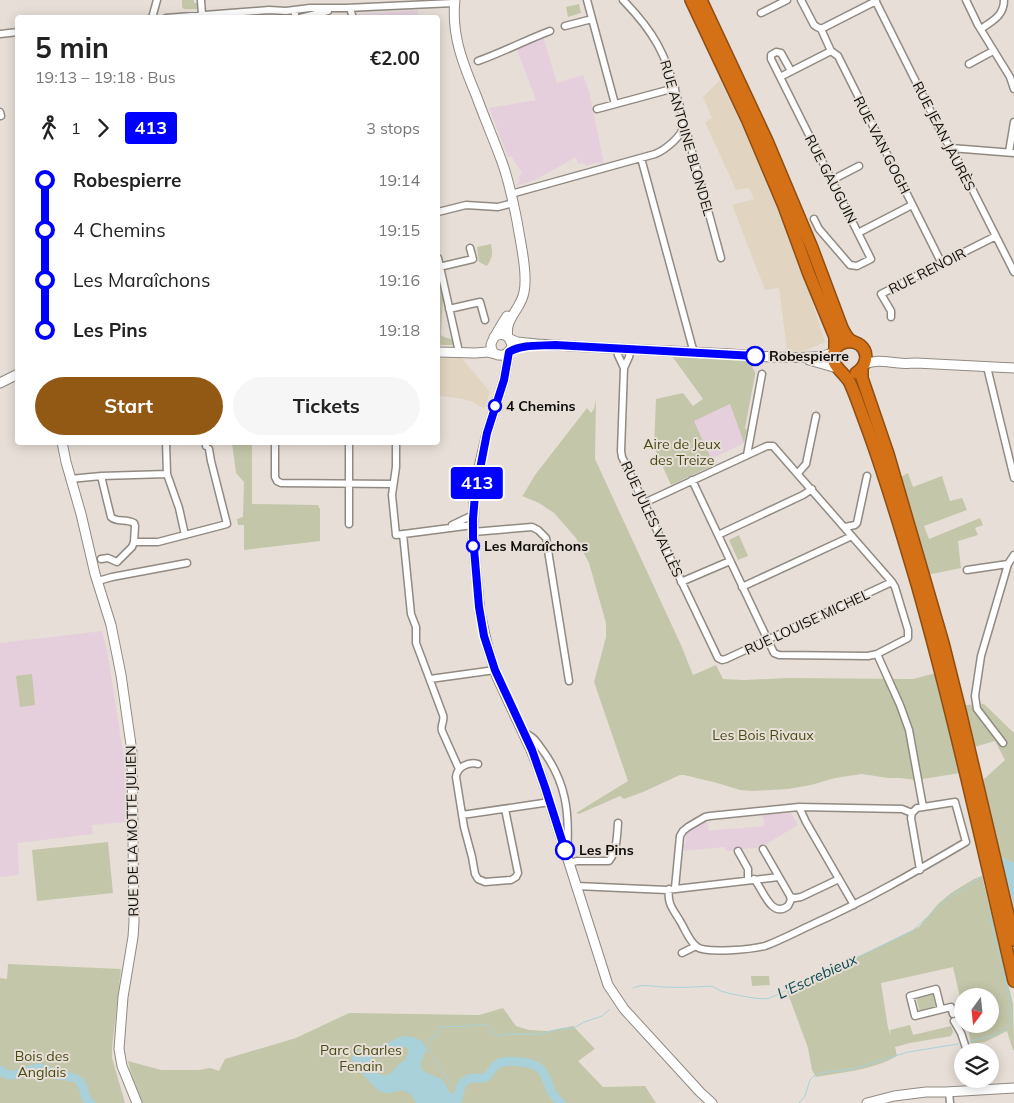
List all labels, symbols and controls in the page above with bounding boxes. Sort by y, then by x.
text: 5 min [35,30,109,65]
text: €2.00 [370,46,420,70]
street label: RUE ANTOINE BLONDEL [656,58,718,218]
text: 19:13 – 19:18 · Bus [35,67,176,87]
street label: RUE JEAN JAURÈS [909,78,979,194]
street label: RUE VAN GOGH [850,93,914,197]
icon: walk [35,114,63,142]
icon: forward [89,114,117,142]
text: 413 [135,116,167,139]
text: 1 [71,118,81,138]
text: 3 stops [366,118,420,138]
street label: RUE GAUGUIN [801,132,861,226]
text: Robespierre [73,168,181,192]
text: 19:14 [378,170,420,190]
text: 4 Chemins [73,218,166,242]
text: 19:15 [378,220,420,240]
street label: RUE RENOIR [885,244,969,298]
text: Les Maraîchons [73,268,210,292]
text: 19:16 [378,270,420,290]
text: Les Pins [73,318,147,342]
text: 19:18 [378,320,420,340]
marker: Robespierre [745,346,765,366]
place label: Robespierre [769,347,849,365]
button: Start [35,377,223,435]
button: Tickets [233,377,420,435]
place label: 4 Chemins [506,397,576,415]
marker: 4 Chemins [488,399,502,413]
park label: Aire de Jeux des Treize [643,435,721,469]
street label: RUE JULES VALLÈS [617,458,687,580]
line badge: 413 [448,467,506,499]
text: 413 [461,471,493,494]
place label: Les Maraîchons [484,537,588,555]
marker: Les Maraîchons [466,539,480,553]
street label: RUE LOUISE MICHEL [742,585,873,659]
park label: Les Bois Rivaux [712,726,814,744]
street label: RUE DE LA MOTTE JULIEN [122,745,142,917]
marker: Les Pins [555,840,575,860]
place label: Les Pins [579,841,634,859]
water label: L'Escrebieux [774,949,861,1003]
north arrow [954,988,999,1032]
map controls [954,988,999,1088]
park label: Parc Charles Fenain [320,1041,402,1075]
button: layers [954,1043,999,1088]
park label: Bois des Anglais [15,1047,69,1081]

